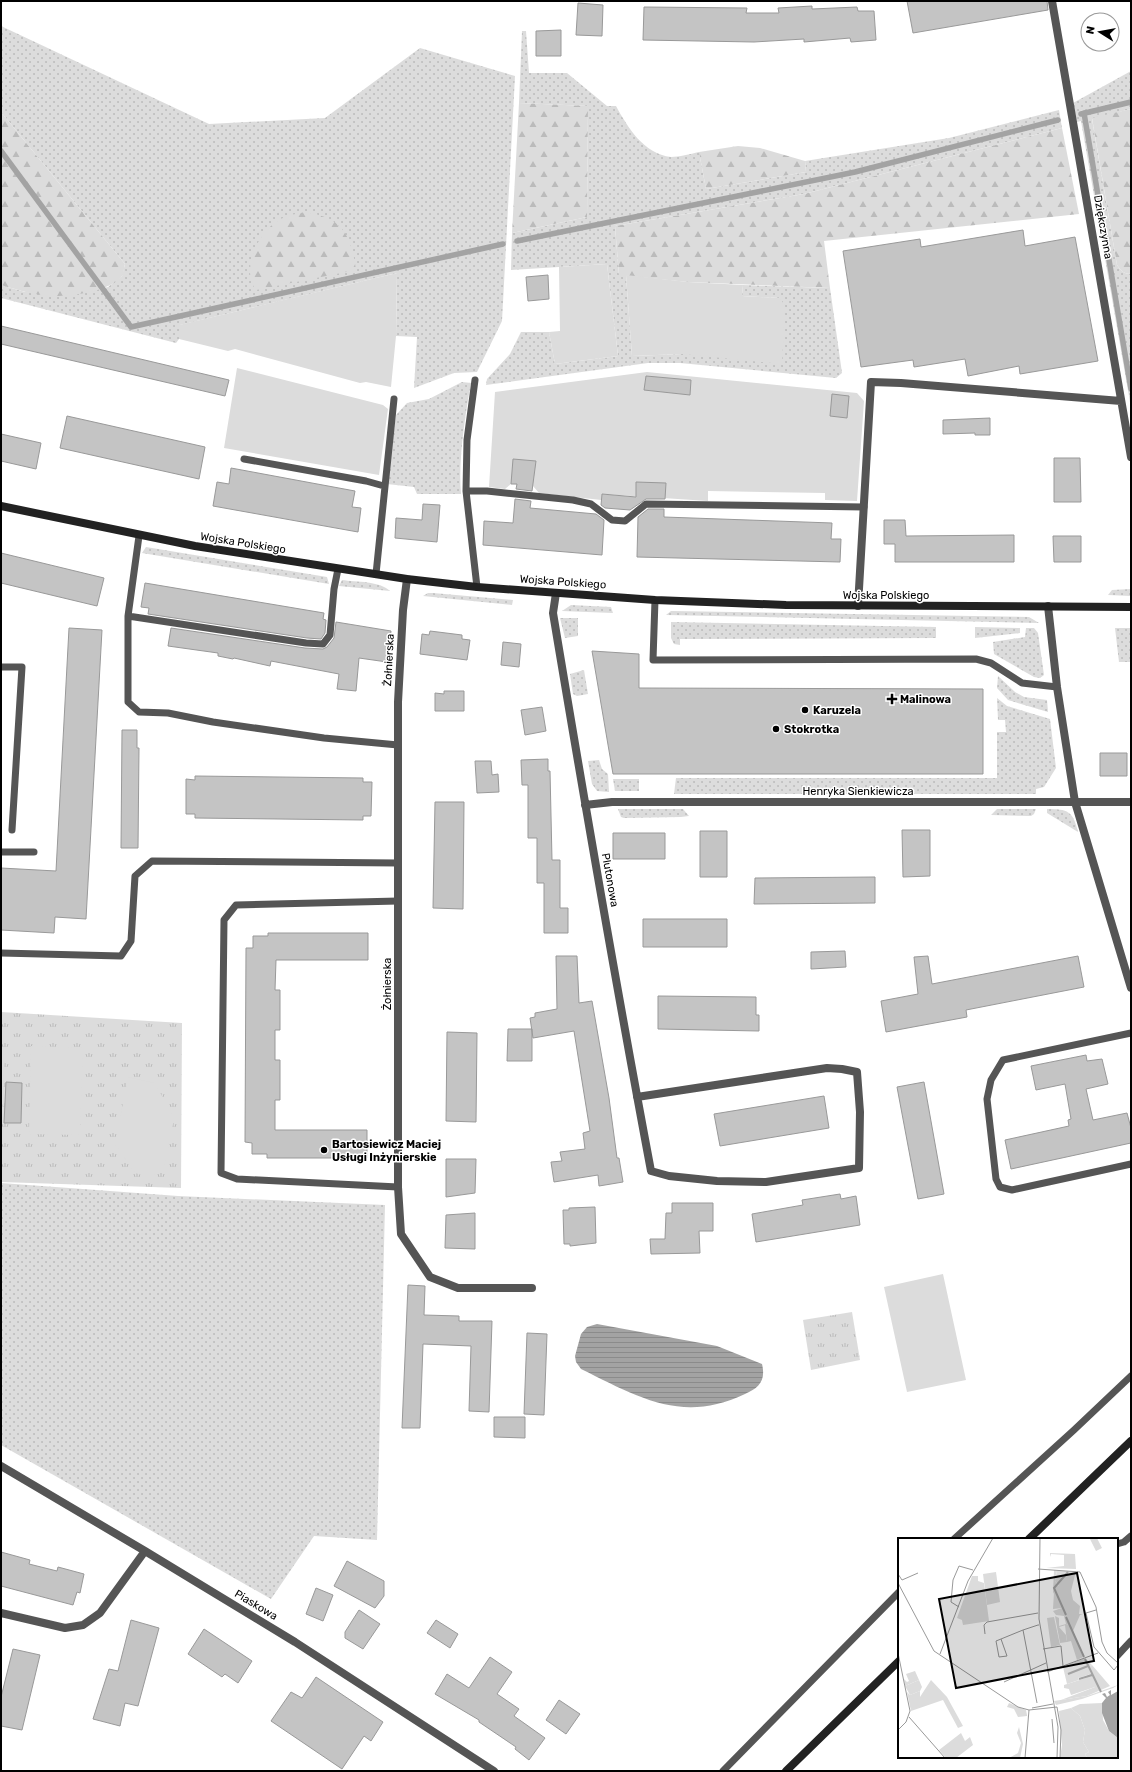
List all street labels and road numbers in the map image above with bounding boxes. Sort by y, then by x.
street label: Dziękczynna [1091,194,1115,260]
street label: Wojska Polskiego [199,530,287,556]
street label: Wojska Polskiego [519,572,607,592]
street label: Wojska Polskiego [843,589,929,602]
street label: Żołnierska [380,633,397,687]
street label: Henryka Sienkiewicza [802,785,914,798]
street label: Plutonowa [599,852,621,908]
street label: Żołnierska [380,958,394,1010]
street label: Piaskowa [232,1587,280,1623]

